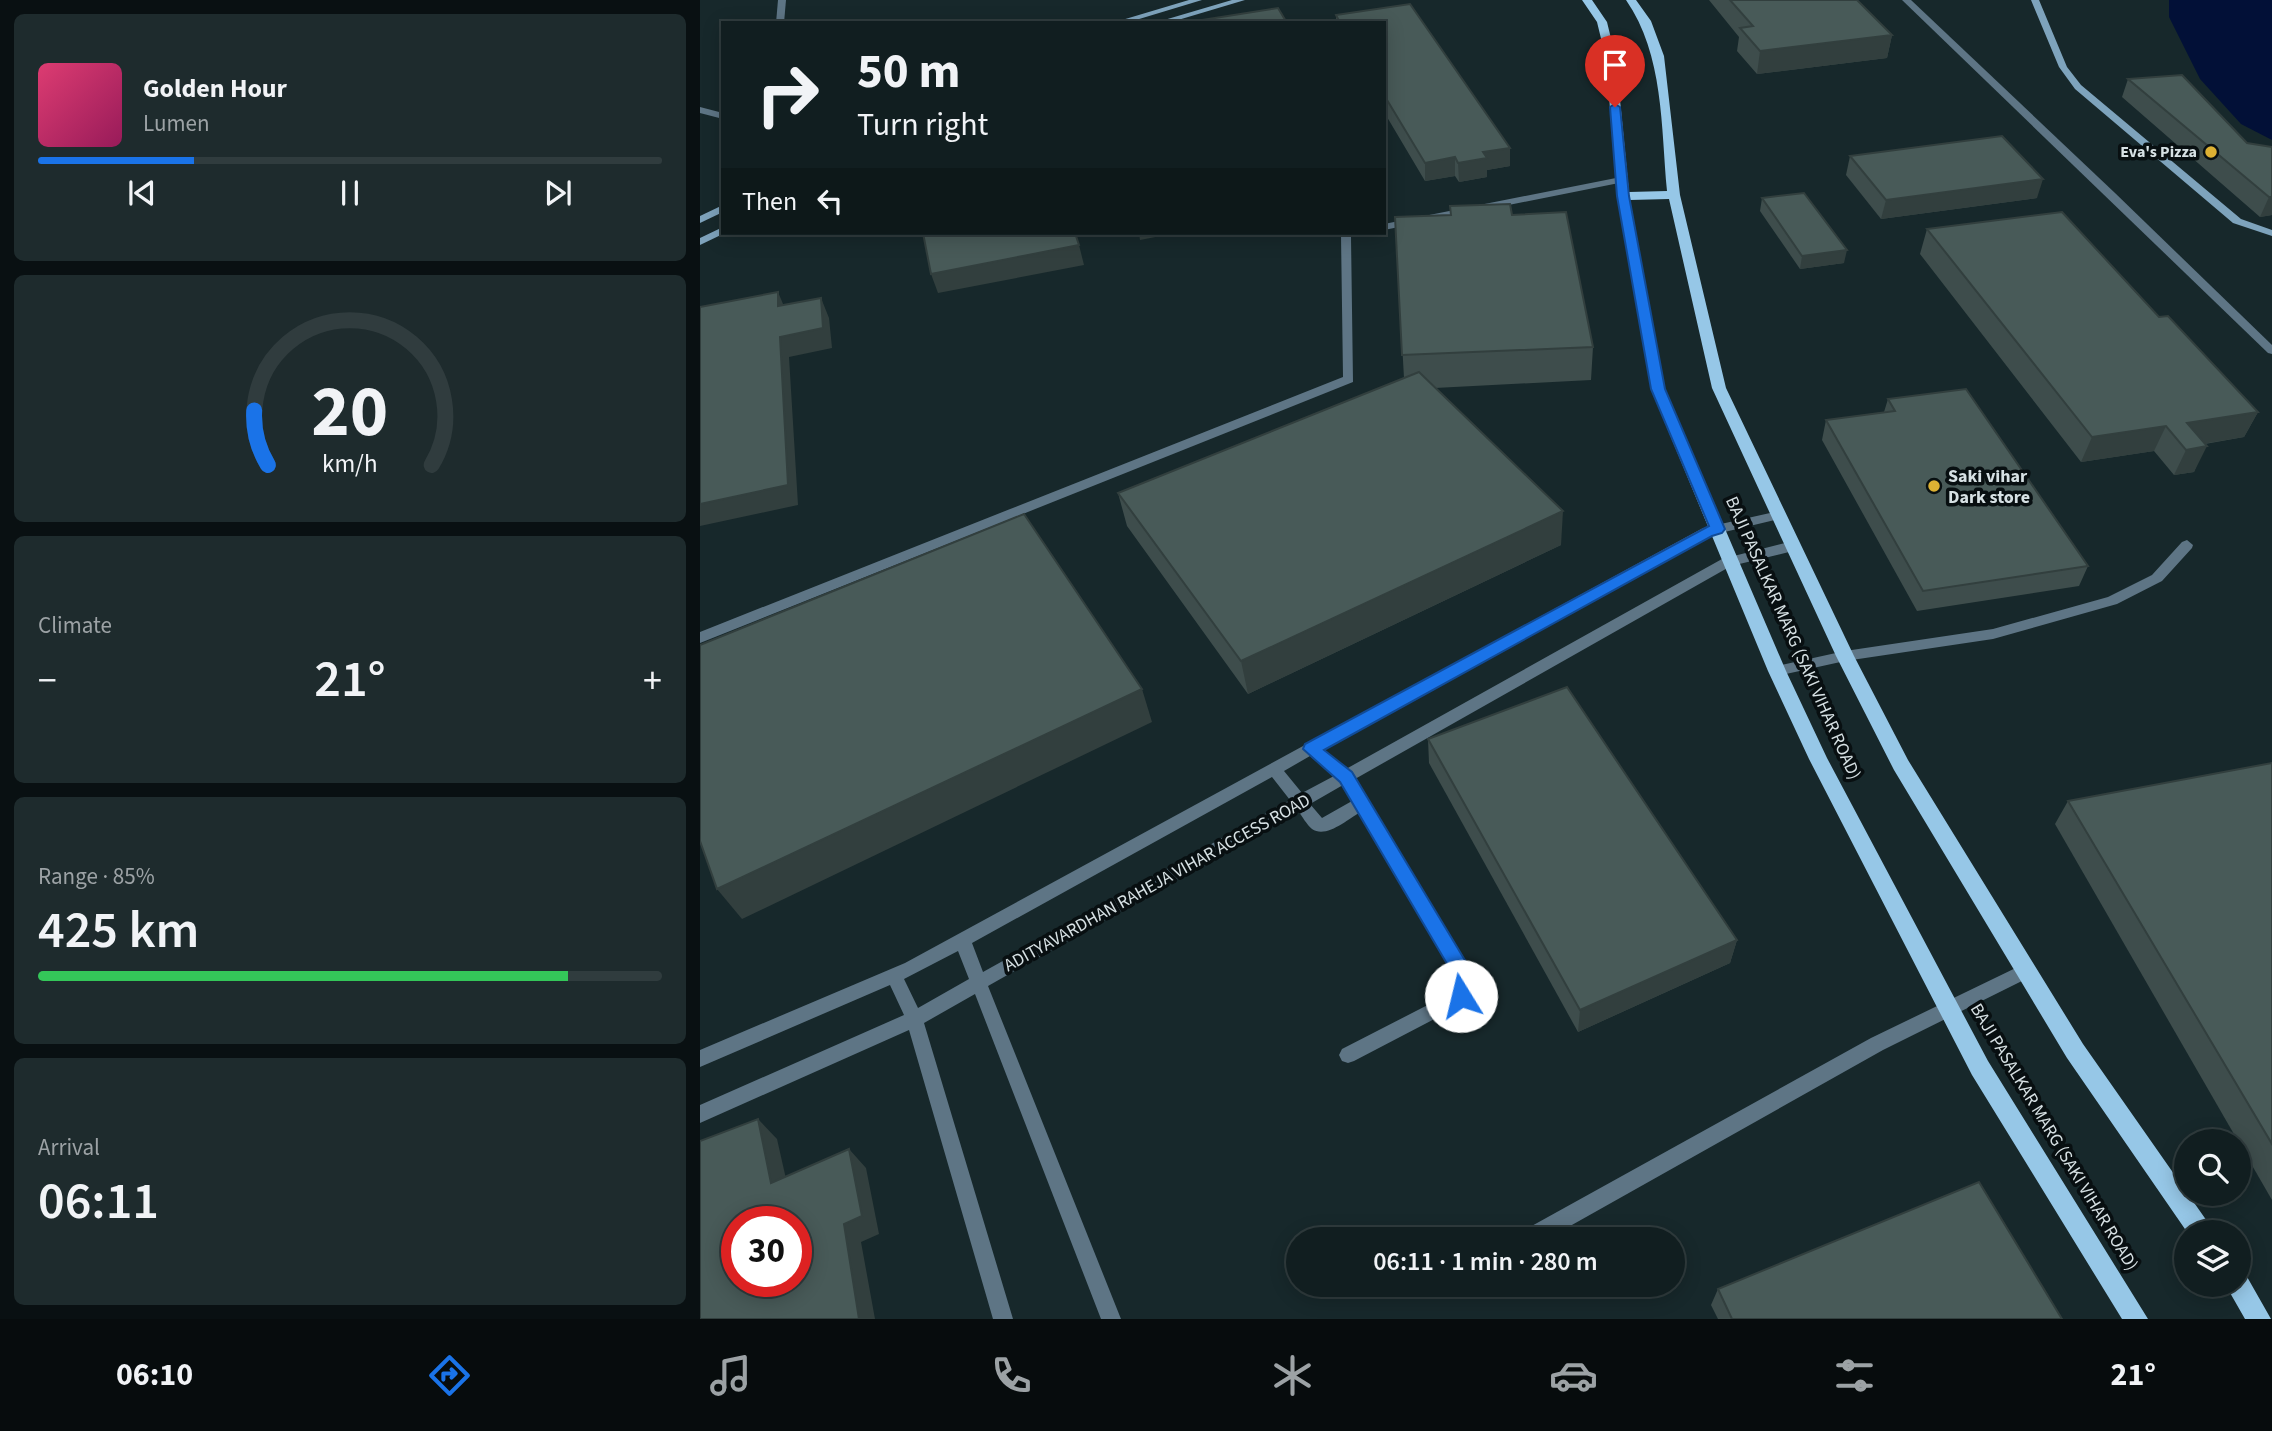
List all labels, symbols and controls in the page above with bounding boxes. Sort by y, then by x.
pin [1585,35,1645,107]
text: 50 m [857,37,961,107]
icon: arrive [1596,46,1634,84]
icon: right [742,49,833,140]
text: Golden Hour [143,70,287,107]
text: Turn right [857,102,988,148]
text: Lumen [143,107,210,140]
place label: Eva's Pizza [2120,141,2197,163]
marker: Eva's Pizza [2203,144,2219,160]
icon: previous [123,174,161,212]
icon: pause [331,174,369,212]
icon: next [539,174,577,212]
icon: left [811,182,849,220]
text: Then [742,183,797,220]
text: 20 [312,360,388,464]
text: km/h [322,445,378,481]
place label: Saki vihar Dark store [1948,464,2030,510]
marker: Saki vihar Dark store [1926,478,1942,494]
street label: BAJI PASALKAR MARG (SAKI VIHAR ROAD) [1719,492,1867,784]
text: Climate [38,609,112,642]
text: 21° [314,643,386,717]
text: − [38,654,57,708]
text: + [643,654,662,708]
street label: ADITYAVARDHAN RAHEJA VIHAR ACCESS ROAD [999,788,1315,978]
text: Range · 85% [38,860,155,893]
text: 425 km [38,894,199,968]
position arrow [1424,959,1498,1033]
street label: BAJI PASALKAR MARG (SAKI VIHAR ROAD) [1964,999,2144,1275]
map controls [2174,1129,2251,1297]
button: search [2174,1129,2251,1206]
text: Arrival [38,1131,100,1164]
text: 06:11 [38,1165,159,1239]
speed limit sign: 30 [721,1206,812,1297]
button: layers [2174,1220,2251,1297]
text: 06:11 · 1 min · 280 m [1373,1243,1598,1280]
icon: directions [425,1351,474,1400]
icon: music [706,1351,755,1400]
icon: phone [987,1351,1036,1400]
icon: climate [1268,1351,1317,1400]
icon: car [1549,1351,1598,1400]
icon: filters [1830,1351,1879,1400]
text: 06:10 [116,1352,193,1398]
text: 21° [2110,1352,2156,1398]

